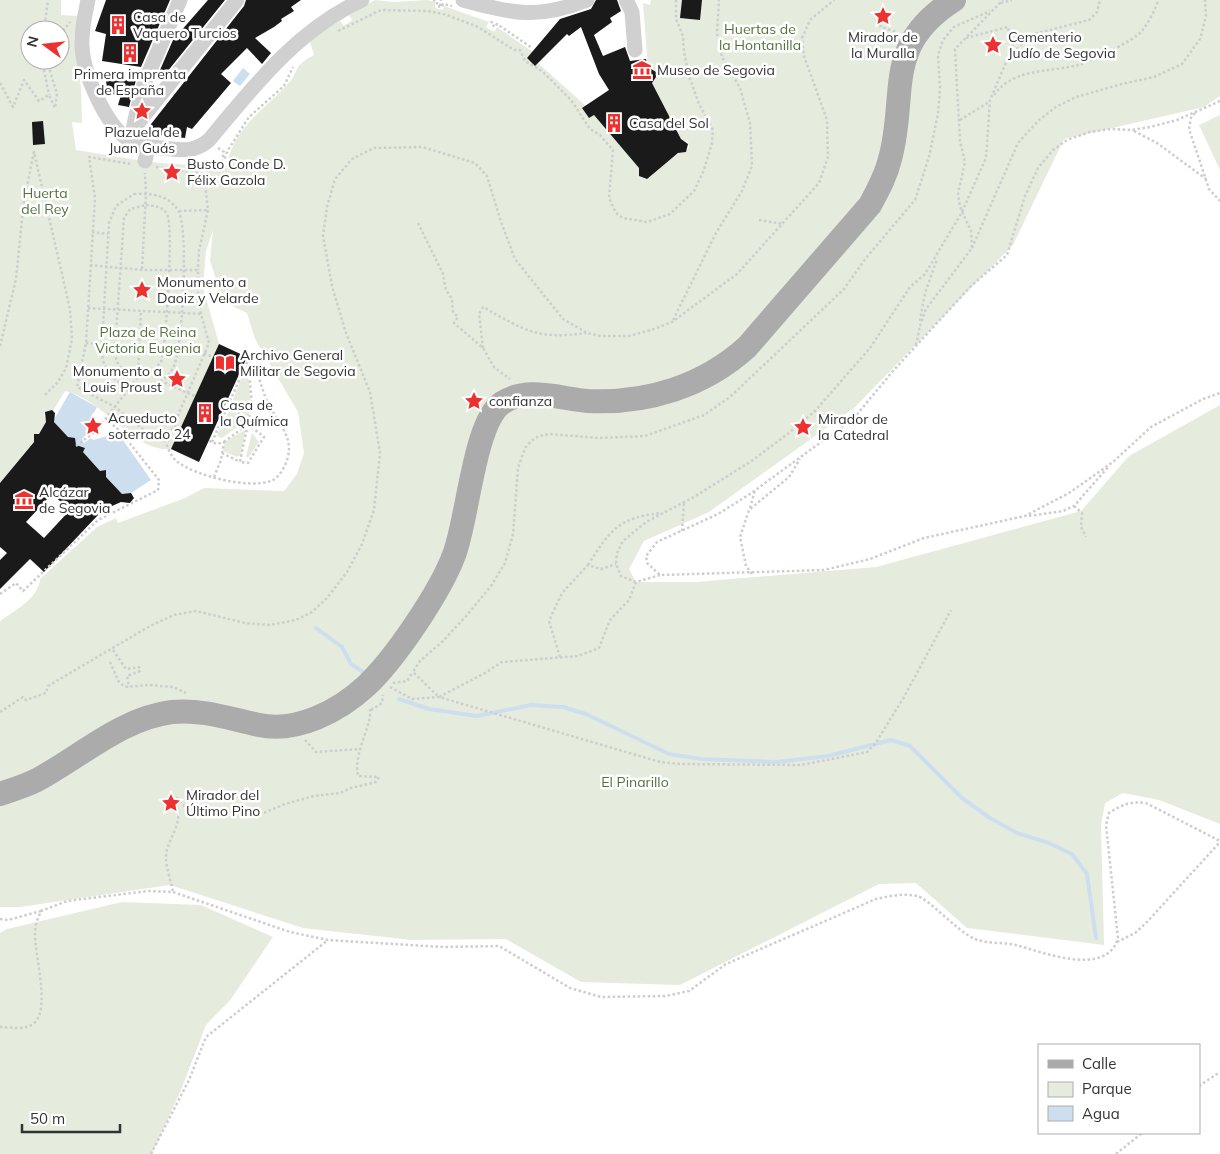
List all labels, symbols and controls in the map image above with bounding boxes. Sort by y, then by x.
place icon: Mirador de la Muralla [872,5,894,27]
place label: Casa de Vaquero Turcios [133,8,237,42]
building icon: Casa de Vaquero Turcios [107,14,129,36]
north arrow [20,20,70,70]
park label: Huertas de la Hontanilla [719,20,801,54]
place label: Mirador de la Muralla [848,28,918,62]
place label: Cementerio Judío de Segovia [1008,28,1116,62]
text: N [22,34,43,49]
place icon: Cementerio Judío de Segovia [982,34,1004,56]
building icon: Primera imprenta de España [119,42,141,64]
museum icon: Museo de Segovia [631,59,653,81]
place label: Museo de Segovia [657,61,775,79]
place label: Primera imprenta de España [74,65,186,99]
place icon: Plazuela de Juan Guás [131,100,153,122]
building icon: Casa del Sol [603,112,625,134]
place label: Casa del Sol [629,114,709,132]
place label: Plazuela de Juan Guás [104,123,180,157]
place label: Busto Conde D. Félix Gazola [187,155,286,189]
place icon: Busto Conde D. Félix Gazola [161,161,183,183]
park label: Huerta del Rey [21,184,69,218]
place label: Monumento a Daoiz y Velarde [157,273,259,307]
place icon: Monumento a Daoiz y Velarde [131,279,153,301]
park label: Plaza de Reina Victoria Eugenia [95,323,201,357]
place label: Archivo General Militar de Segovia [240,346,356,380]
library icon: Archivo General Militar de Segovia [214,352,236,374]
place label: Monumento a Louis Proust [73,362,162,396]
place icon: Monumento a Louis Proust [166,368,188,390]
place icon: confianza [463,390,485,412]
place label: confianza [489,392,552,410]
place label: Casa de la Química [220,396,289,430]
building icon: Casa de la Química [194,402,216,424]
place label: Acueducto soterrado 24 [108,409,191,443]
place label: Mirador de la Catedral [818,410,889,444]
place icon: Acueducto soterrado 24 [82,415,104,437]
place icon: Mirador de la Catedral [792,416,814,438]
place label: Alcázar de Segovia [39,483,111,517]
museum icon: Alcázar de Segovia [13,489,35,511]
park label: El Pinarillo [601,773,669,791]
place label: Mirador del Último Pino [186,786,260,820]
place icon: Mirador del Último Pino [160,792,182,814]
legend [1038,1044,1200,1134]
text: Calle [1082,1054,1116,1073]
text: Parque [1082,1079,1132,1098]
scale bar [22,1102,120,1134]
text: Agua [1082,1104,1120,1123]
text: 50 m [30,1109,65,1128]

